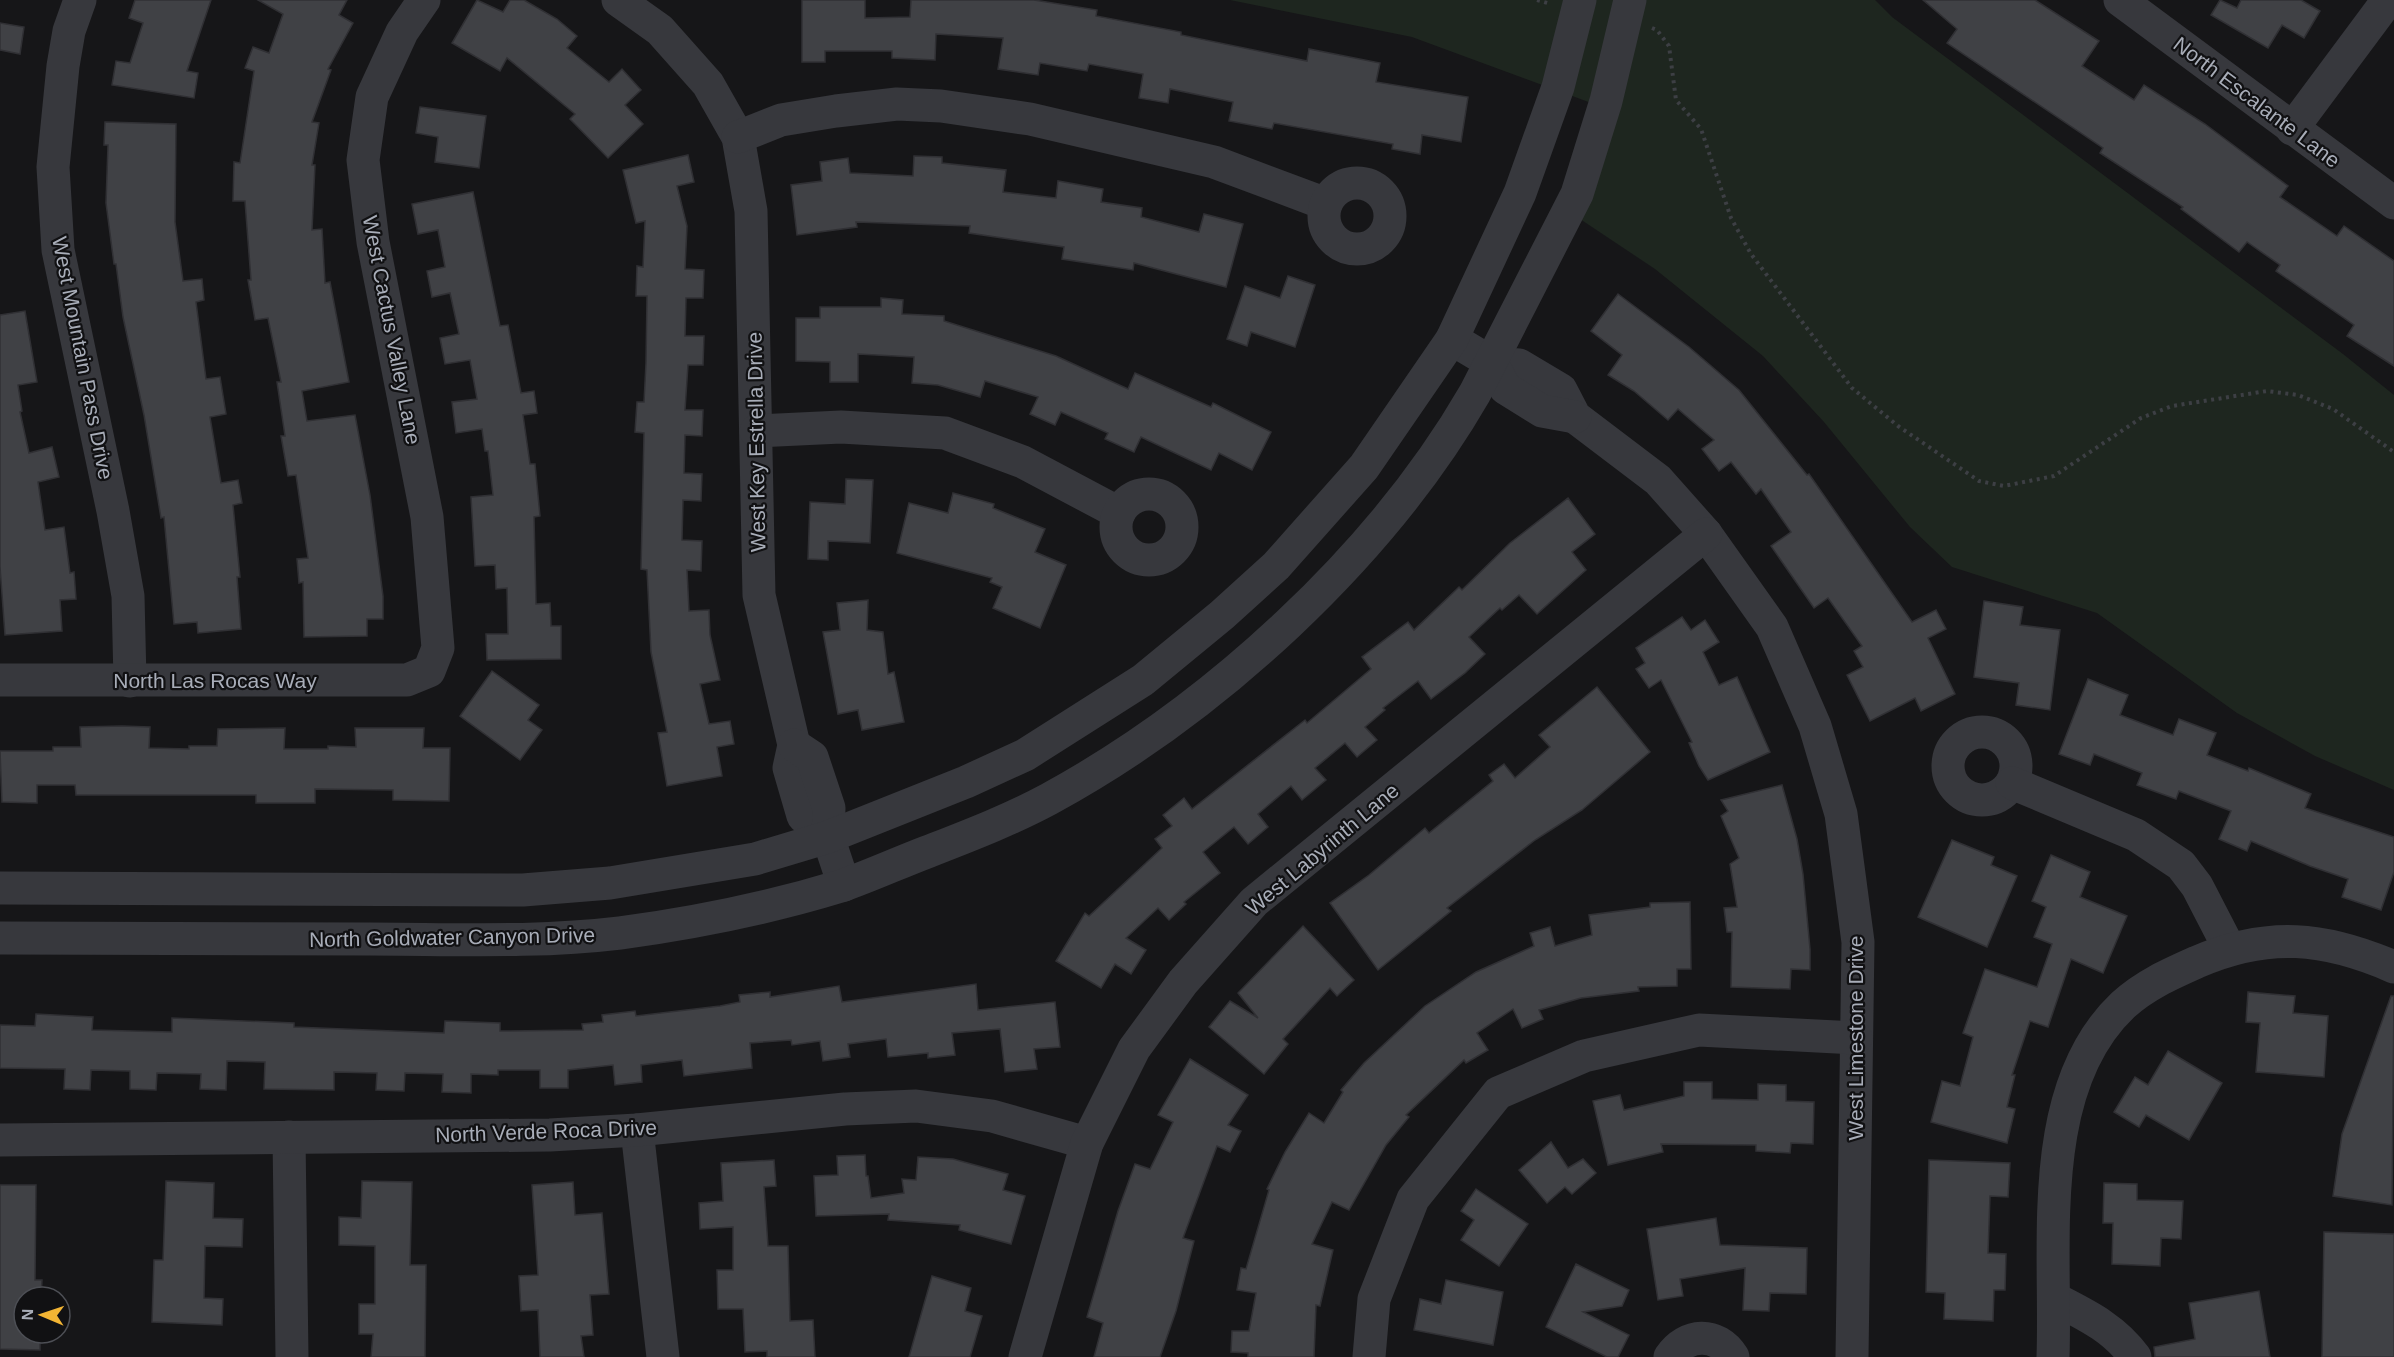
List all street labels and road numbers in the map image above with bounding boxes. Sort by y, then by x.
street label: North Escalante Lane [2169,32,2345,172]
street label: West Cactus Valley Lane [359,214,425,446]
street label: West Mountain Pass Drive [48,235,118,481]
street label: West Key Estrella Drive [743,332,769,552]
street label: North Las Rocas Way [113,669,317,692]
street label: West Labyrinth Lane [1241,778,1403,920]
street label: North Goldwater Canyon Drive [309,923,595,951]
street label: West Limestone Drive [1844,935,1867,1141]
street label: North Verde Roca Drive [435,1116,657,1146]

